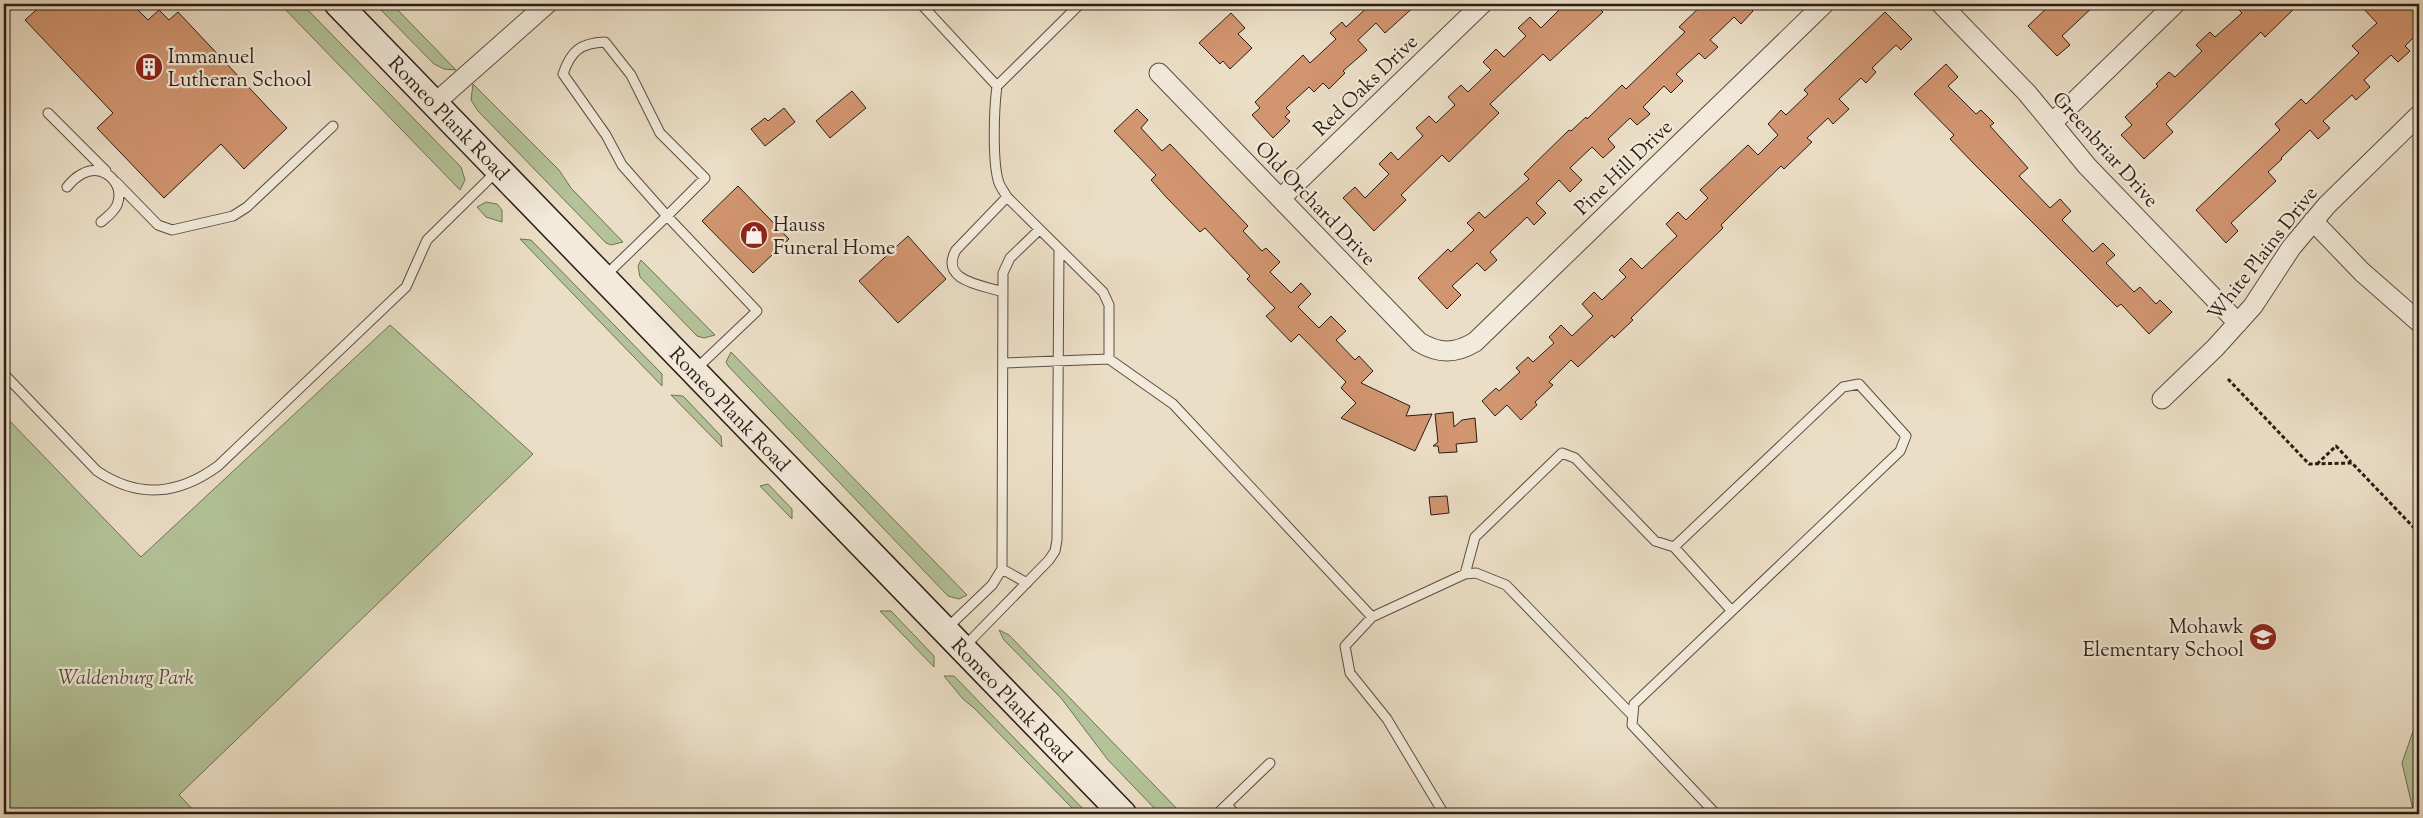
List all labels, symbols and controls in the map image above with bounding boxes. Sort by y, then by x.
street label: Red Oaks Drive [1308,29,1426,144]
place label: Immanuel Lutheran School [168,44,312,96]
street label: Romeo Plank Road [380,51,514,189]
building icon: Immanuel Lutheran School [134,52,164,82]
street label: Greenbriar Drive [2044,86,2164,215]
street label: Pine Hill Drive [1569,114,1680,223]
street label: Old Orchard Drive [1247,136,1381,274]
street label: White Plains Drive [2202,181,2326,328]
place label: Hauss Funeral Home [773,212,895,264]
shop icon: Hauss Funeral Home [739,220,769,250]
street label: Romeo Plank Road [661,342,795,480]
place label: Mohawk Elementary School [2083,614,2244,666]
school or university icon: Mohawk Elementary School [2248,622,2278,652]
street label: Romeo Plank Road [943,633,1077,771]
park label: Waldenburg Park [58,665,194,694]

